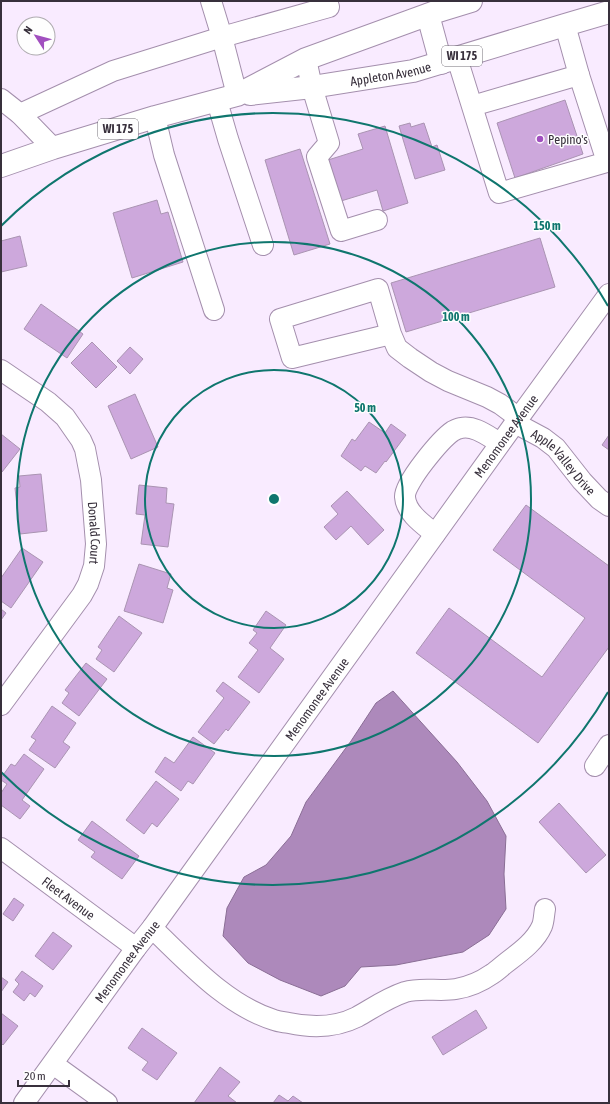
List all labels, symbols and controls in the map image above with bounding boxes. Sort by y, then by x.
north arrow [16,16,56,56]
text: N [21,24,35,36]
road number: WI 175 [442,46,482,66]
street label: Appleton Avenue [349,59,433,88]
road number: WI 175 [98,119,138,139]
place label: Pepino's [548,132,588,147]
marker: Pepino's [535,134,545,144]
text: 150 m [533,219,561,233]
text: 100 m [442,310,470,324]
street label: Menomonee Avenue [471,391,541,480]
text: 50 m [354,401,376,415]
street label: Apple Valley Drive [529,426,599,498]
centre of rings [267,492,281,506]
street label: Donald Court [85,501,104,565]
street label: Menomonee Avenue [282,654,352,743]
street label: Fleet Avenue [39,874,98,922]
street label: Menomonee Avenue [92,918,162,1005]
scale bar [18,1062,69,1088]
text: 20 m [24,1069,46,1083]

